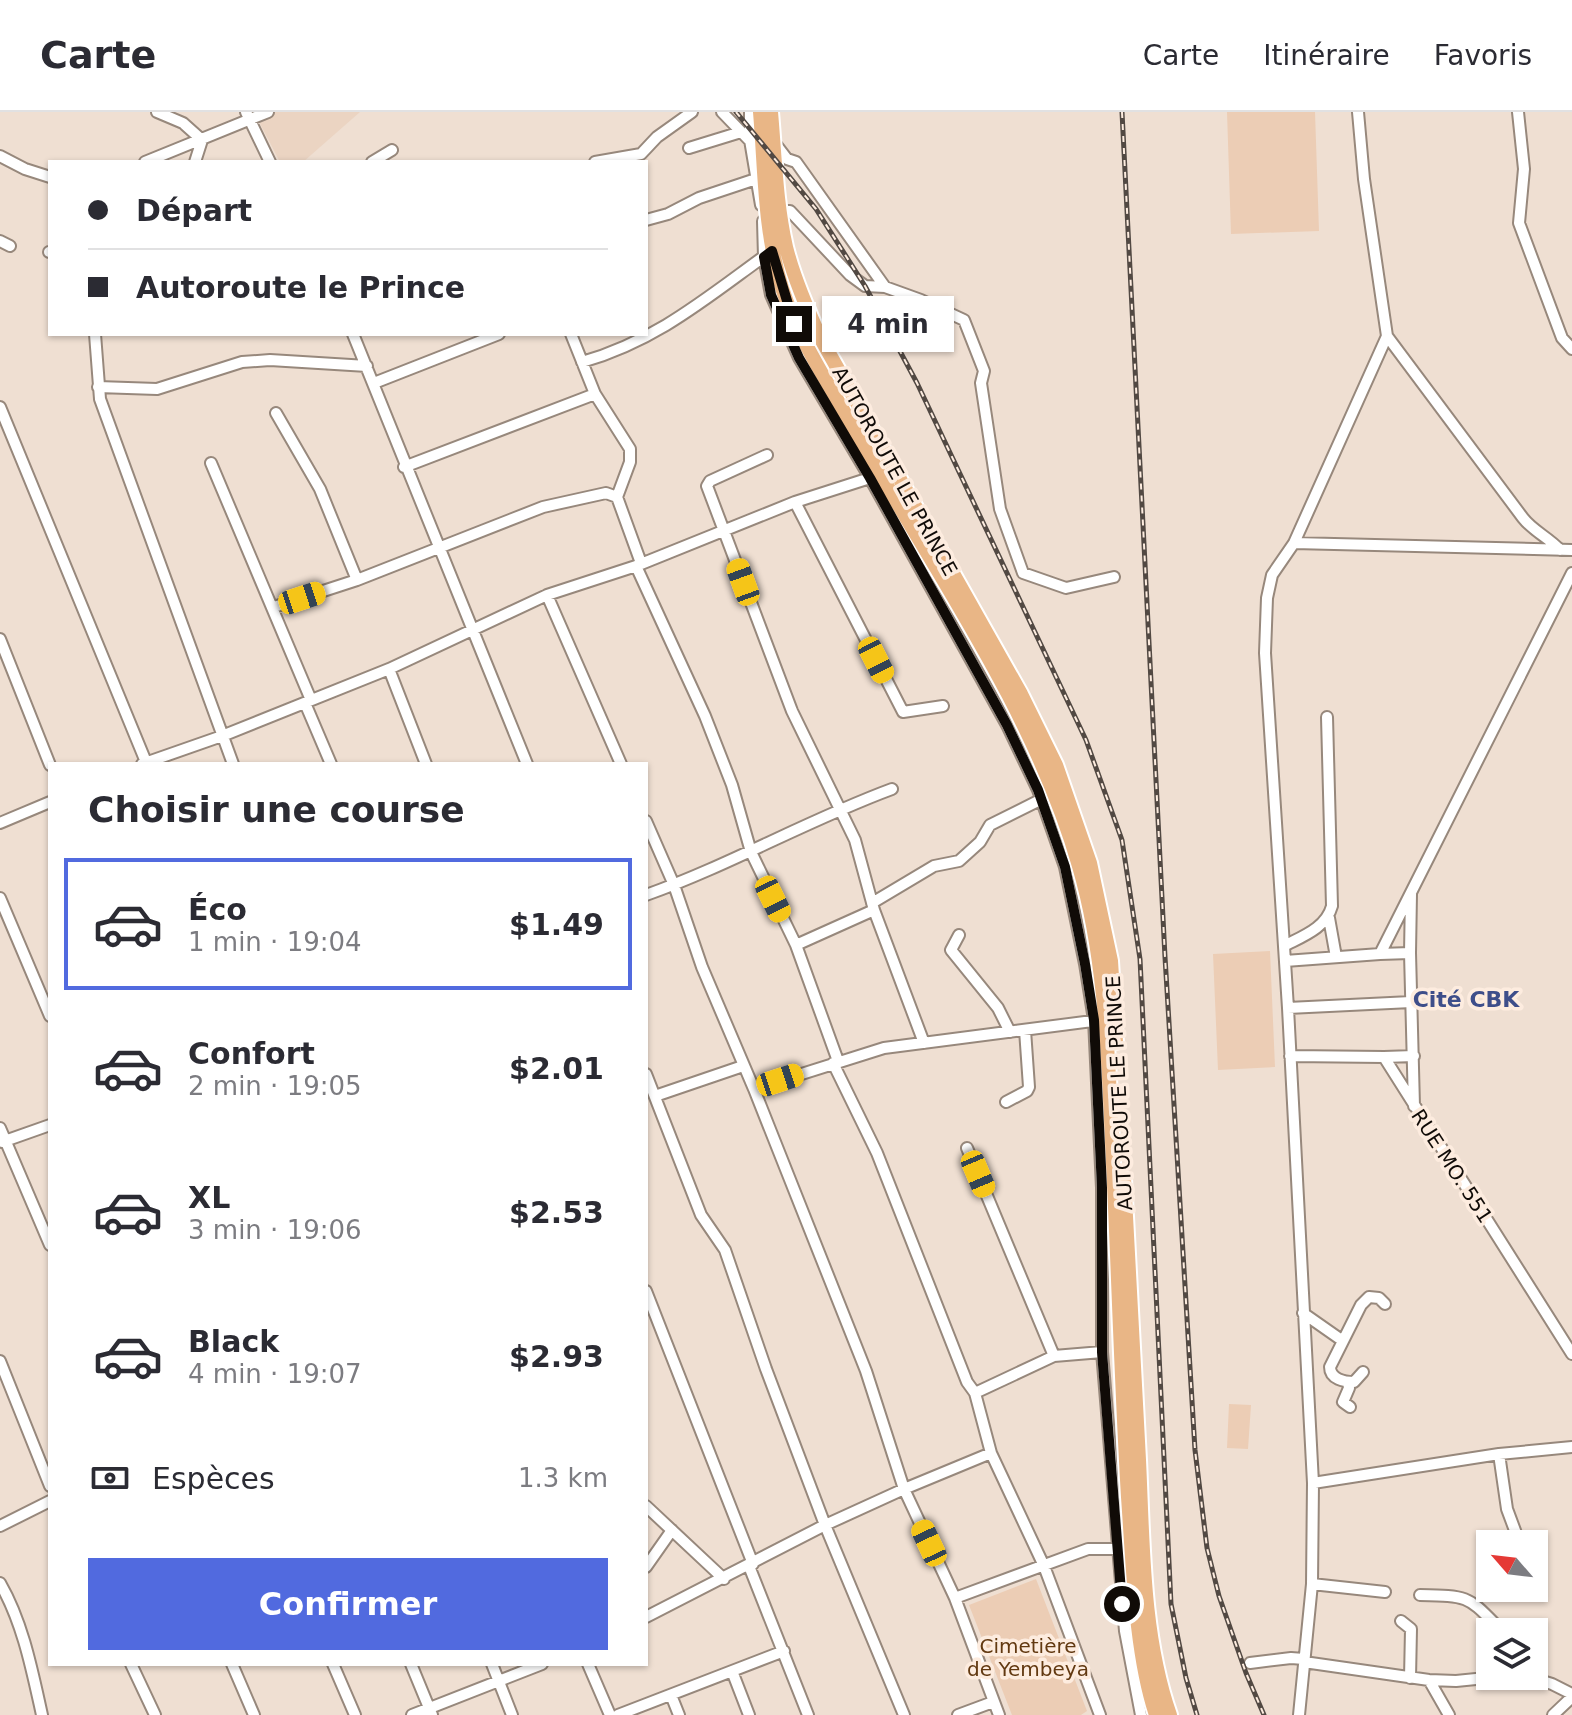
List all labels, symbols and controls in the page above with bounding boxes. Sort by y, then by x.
text: Carte [40,33,156,77]
text: Carte [1143,39,1219,72]
text: Itinéraire [1263,39,1390,72]
text: Favoris [1434,39,1532,72]
text: Départ [136,193,252,228]
text: Autoroute le Prince [136,270,465,305]
callout: 4 min [822,296,954,352]
route end [776,306,812,342]
text: 4 min [847,309,929,339]
street label: AUTOROUTE LE PRINCE [827,362,963,580]
car [724,555,762,609]
car [275,579,329,617]
car [854,633,898,687]
text: Choisir une course [88,789,465,830]
car [752,872,794,926]
icon: car [92,888,164,960]
text: Éco [188,892,247,927]
text: $1.49 [509,907,604,942]
text: 1 min · 19:04 [188,927,362,957]
street label: AUTOROUTE LE PRINCE [1101,975,1137,1211]
district label: Cité CBK [1413,987,1520,1012]
icon: car [92,1032,164,1104]
text: Confort [188,1036,315,1071]
text: $2.01 [509,1051,604,1086]
car [753,1061,807,1099]
text: 2 min · 19:05 [188,1071,362,1101]
street label: RUE MO. 551 [1406,1105,1498,1227]
car [958,1147,998,1201]
icon: car [92,1176,164,1248]
text: XL [188,1180,230,1215]
text: $2.53 [509,1195,604,1230]
text: 3 min · 19:06 [188,1215,362,1245]
icon: car [92,1320,164,1392]
text: Black [188,1324,279,1359]
text: $2.93 [509,1339,604,1374]
text: 4 min · 19:07 [188,1359,362,1389]
icon: cash [88,1456,132,1500]
text: Espèces [152,1461,275,1496]
text: 1.3 km [518,1463,608,1493]
car [908,1516,950,1570]
north arrow [1476,1530,1548,1602]
map controls [1476,1530,1548,1690]
button: Confirmer [88,1558,608,1650]
route start [1104,1586,1140,1622]
button: layers [1476,1618,1548,1690]
park label: Cimetière de Yembeya [967,1634,1089,1681]

